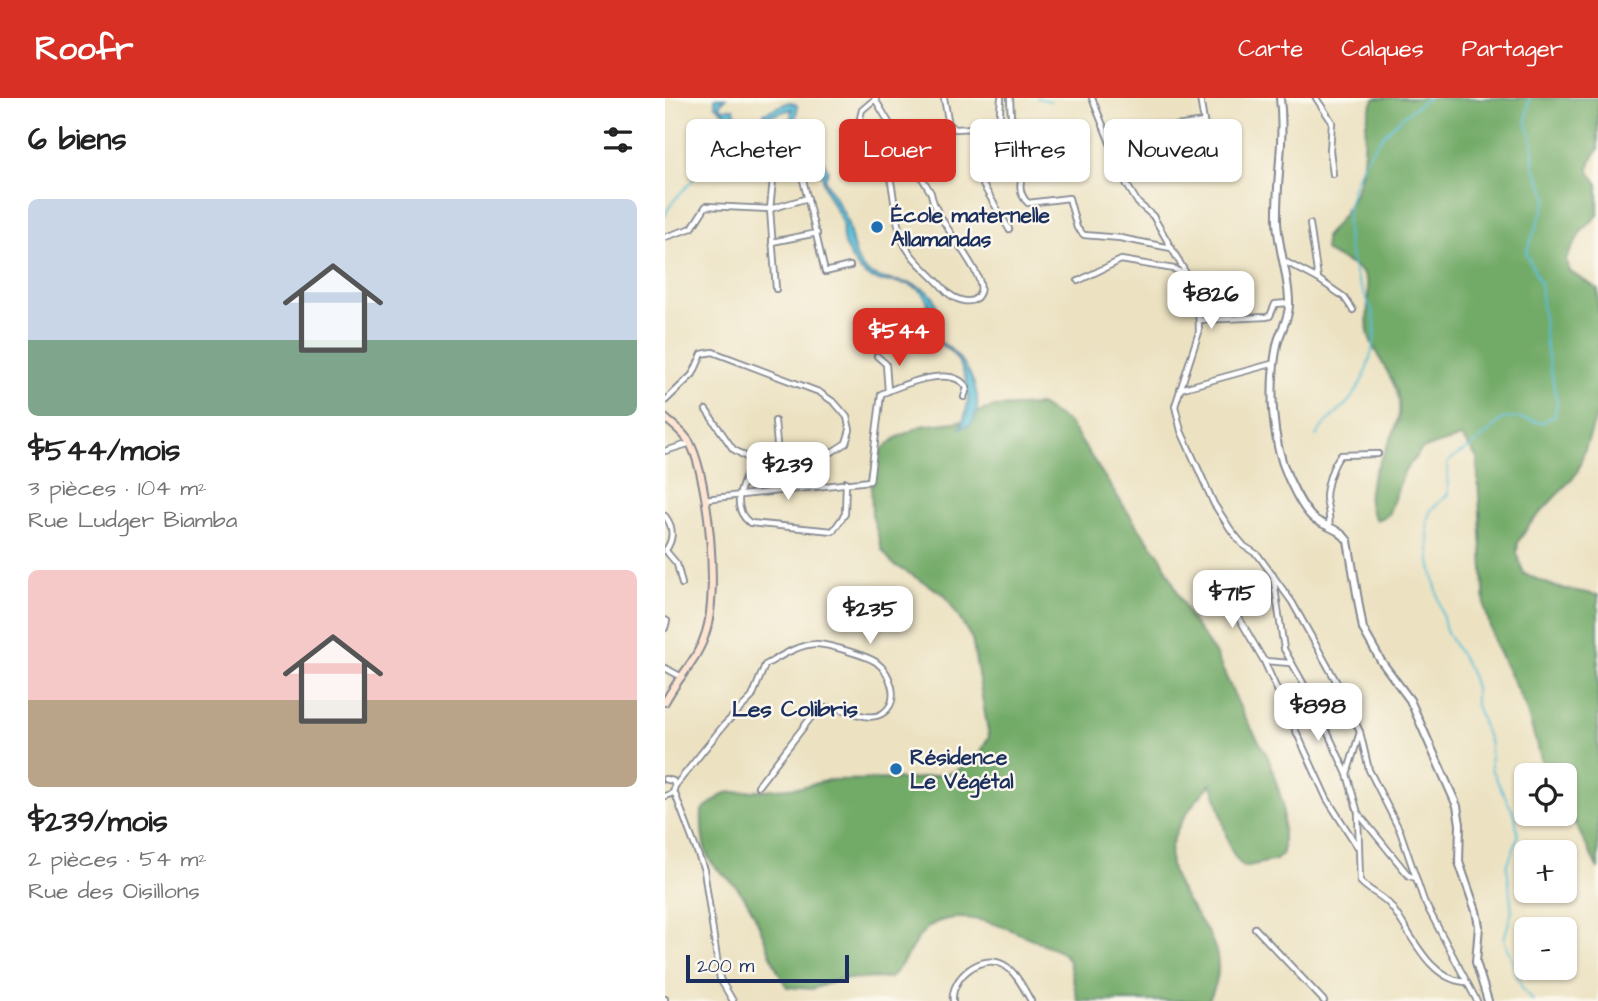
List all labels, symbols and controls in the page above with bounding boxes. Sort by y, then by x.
text: Roofr [35,26,133,72]
text: Carte [1238,32,1303,66]
text: Calques [1341,32,1424,66]
text: Partager [1462,32,1563,66]
text: 6 biens [28,119,127,161]
chip: Acheter [686,119,825,182]
chip: Louer [839,119,956,182]
chip: Filtres [970,119,1090,182]
chip: Nouveau [1104,119,1242,182]
icon: filters [599,121,637,159]
place label: École maternelle Allamandas [891,201,1051,254]
marker: École maternelle Allamandas [869,219,885,235]
icon: home [270,245,396,371]
pin: $826 [1170,272,1252,331]
text: $826 [1183,278,1239,310]
pin: $544 [858,308,940,368]
text: $544 [869,315,929,347]
text: $544/mois [28,430,180,472]
pin: $239 [747,442,829,502]
text: $239 [763,449,813,481]
text: 3 pièces · 104 m² [28,472,207,504]
text: Rue Ludger Biamba [28,504,237,536]
pin: $715 [1191,570,1273,630]
text: $715 [1209,577,1255,609]
pin: $235 [829,587,911,646]
text: $235 [843,593,897,625]
icon: home [270,616,396,742]
pin: $898 [1277,684,1359,743]
text: $898 [1290,690,1346,722]
district label: Les Colibris [732,693,858,725]
place label: Résidence Le Végétal [910,743,1014,798]
marker: Résidence Le Végétal [888,761,904,777]
map controls [1514,763,1577,980]
button: locate [1514,763,1577,826]
text: $239/mois [28,801,168,843]
button: + [1514,840,1577,903]
text: 2 pièces · 54 m² [28,843,207,875]
text: Rue des Oisillons [28,875,200,907]
button: − [1514,917,1577,980]
scale bar [686,952,849,984]
text: 200 m [697,953,754,980]

